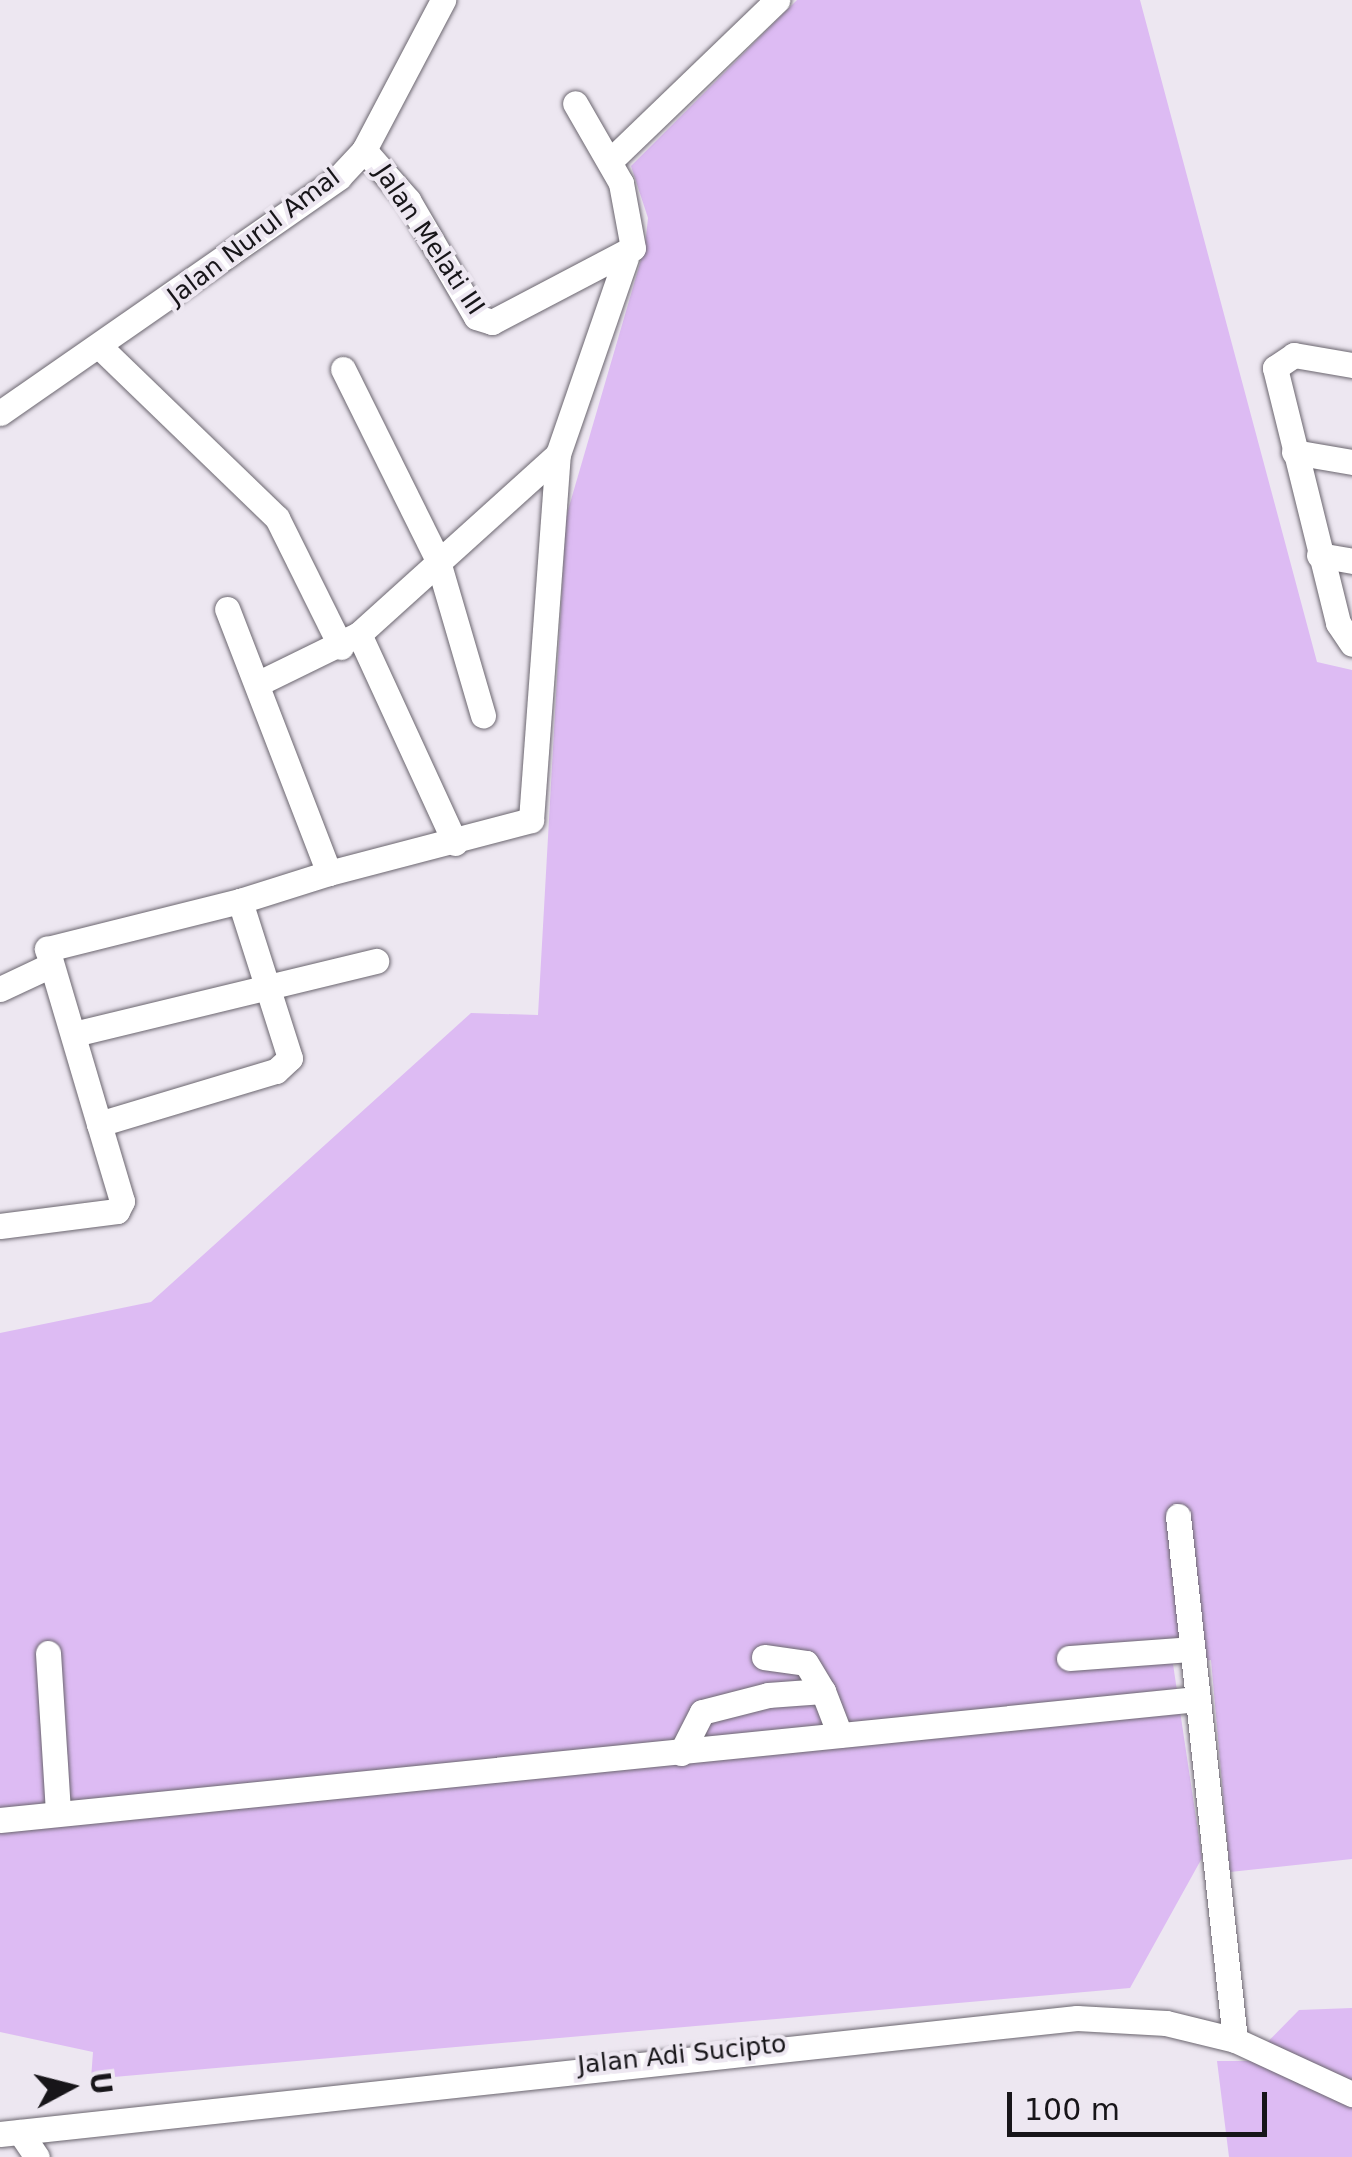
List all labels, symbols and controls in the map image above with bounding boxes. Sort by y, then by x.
street label: Jalan Melati III [368,159,490,321]
street label: Jalan Nurul Amal [162,162,346,312]
street label: Jalan Adi Sucipto [576,2029,788,2081]
north arrow [20,2037,120,2137]
text: U [83,2070,118,2097]
scale bar [1012,2072,1272,2134]
text: 100 m [1024,2092,1120,2127]

